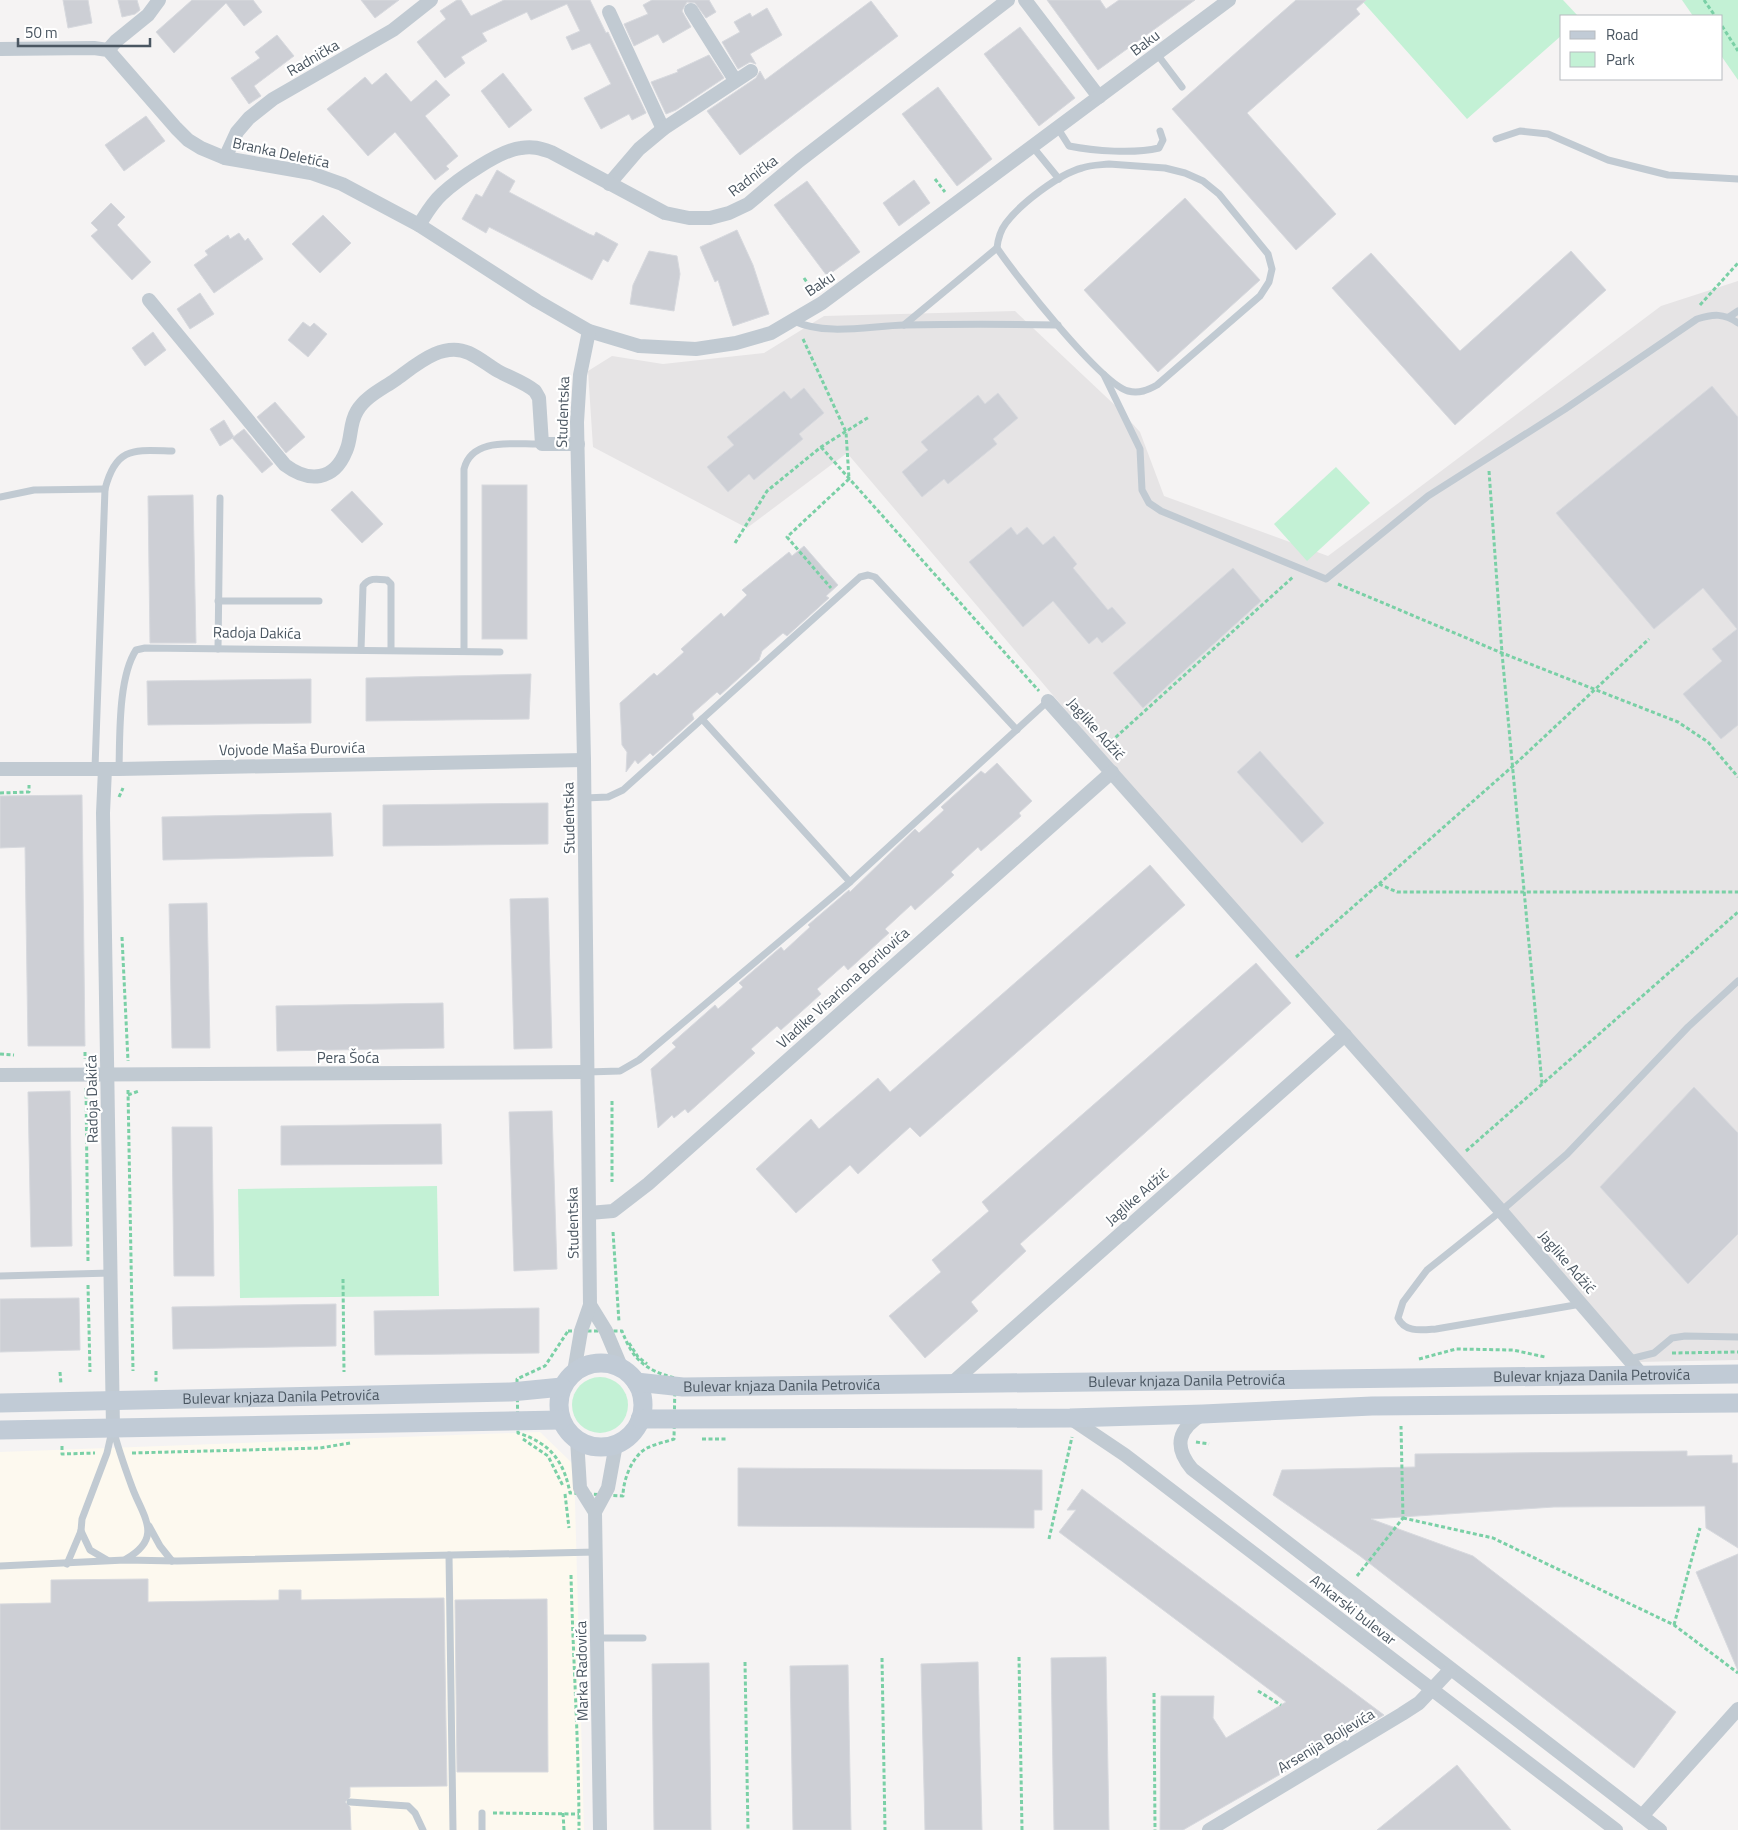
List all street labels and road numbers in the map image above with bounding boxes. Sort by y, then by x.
street label: Baku [1125,24,1164,61]
street label: Radnička [282,33,344,82]
street label: Branka Deletića [230,131,332,174]
street label: Radnička [723,149,783,202]
street label: Baku [800,265,839,302]
street label: Studentska [550,375,575,448]
street label: Radoja Dakića [213,620,302,645]
street label: Jaglike Adžić [1062,692,1131,765]
street label: Vojvode Maša Đurovića [219,736,366,761]
street label: Studentska [556,782,581,854]
street label: Vladike Visariona Borilovića [771,921,915,1054]
street label: Pera Šoća [317,1046,380,1069]
street label: Radoja Dakića [79,1054,104,1143]
street label: Jaglike Adžić [1100,1162,1174,1231]
street label: Studentska [560,1187,585,1259]
street label: Jaglike Adžić [1533,1225,1602,1299]
street label: Bulevar knjaza Danila Petrovića [1493,1363,1691,1388]
street label: Bulevar knjaza Danila Petrovića [1088,1368,1286,1393]
street label: Bulevar knjaza Danila Petrovića [683,1373,881,1398]
street label: Bulevar knjaza Danila Petrovića [182,1383,380,1410]
street label: Ankarski bulevar [1305,1568,1401,1651]
street label: Marka Radovića [569,1620,594,1721]
street label: Arsenija Boljevića [1273,1702,1379,1779]

